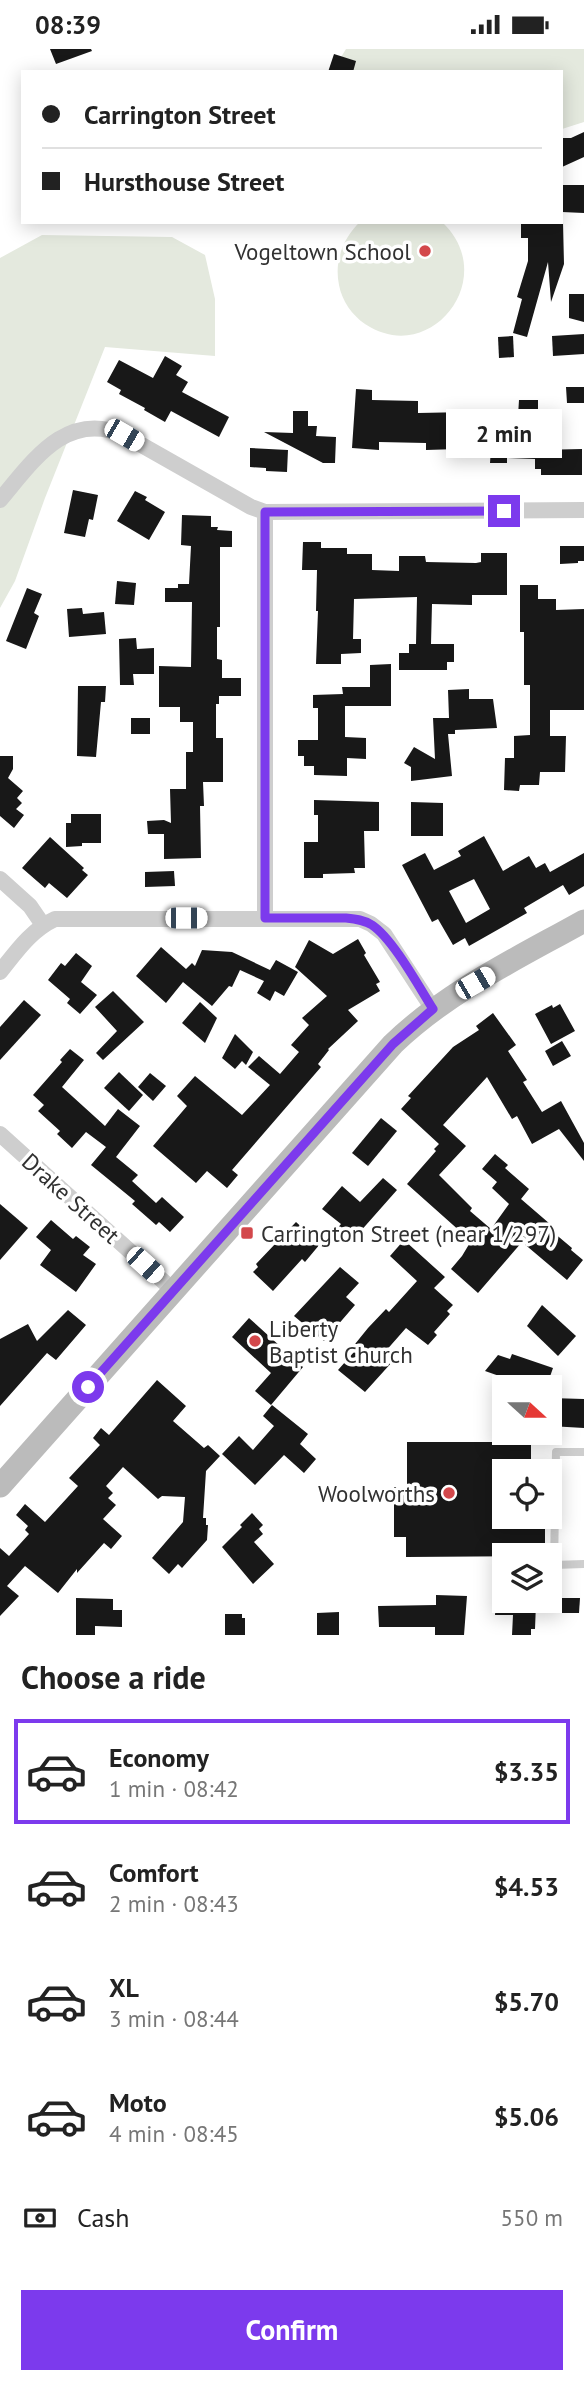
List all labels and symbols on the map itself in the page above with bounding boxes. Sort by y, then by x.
place label: Vogeltown School [233,237,411,266]
marker: Vogeltown School [417,243,433,259]
callout: 2 min [446,409,562,459]
car [101,415,148,455]
route end [488,495,520,527]
car [166,908,208,929]
car [452,963,499,1003]
street label: Drake Street [16,1147,126,1250]
place label: Carrington Street (near 1/297) [261,1219,556,1248]
marker: Carrington Street (near 1/297) [239,1225,255,1241]
car [123,1243,168,1287]
place label: Liberty Baptist Church [269,1314,413,1369]
marker: Liberty Baptist Church [247,1333,263,1349]
route start [72,1371,104,1403]
north arrow [492,1375,562,1445]
place label: Woolworths [318,1479,435,1508]
marker: Woolworths [441,1485,457,1501]

